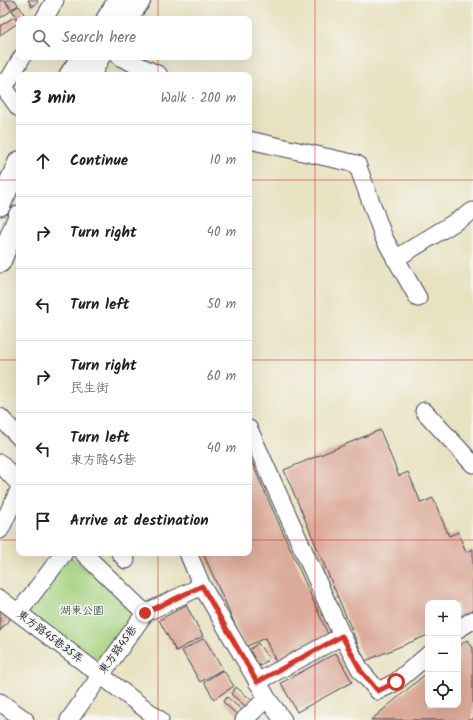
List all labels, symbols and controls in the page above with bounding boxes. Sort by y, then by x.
search box [16,16,252,60]
text: Search here [62,26,136,50]
icon: search [30,27,52,49]
text: 3 min [32,85,76,112]
text: Walk · 200 m [161,88,236,109]
text: Continue [70,149,128,173]
icon: ahead [32,150,54,172]
text: 10 m [210,150,236,171]
text: Turn right [70,221,137,245]
icon: right [32,222,54,244]
text: 40 m [207,222,236,243]
text: Turn left [70,293,130,317]
icon: left [32,294,54,316]
text: 50 m [207,294,236,315]
text: Turn right [70,354,137,378]
icon: right [32,366,54,388]
text: 60 m [207,366,236,387]
text: 民生街 [70,378,109,399]
text: Turn left [70,426,130,450]
icon: left [32,438,54,460]
text: 40 m [207,438,236,459]
text: 東方路45巷 [70,450,136,471]
text: Arrive at destination [70,509,209,533]
icon: arrive [32,510,54,532]
map controls [425,600,461,708]
button: + [425,600,461,636]
park label: 湖東公園 [60,602,104,620]
route end [136,604,154,622]
street label: 東方路45巷35弄 [13,606,87,668]
street label: 東方路45巷 [94,622,142,678]
button: − [425,636,461,672]
button: locate [425,672,461,708]
route start [387,673,405,691]

